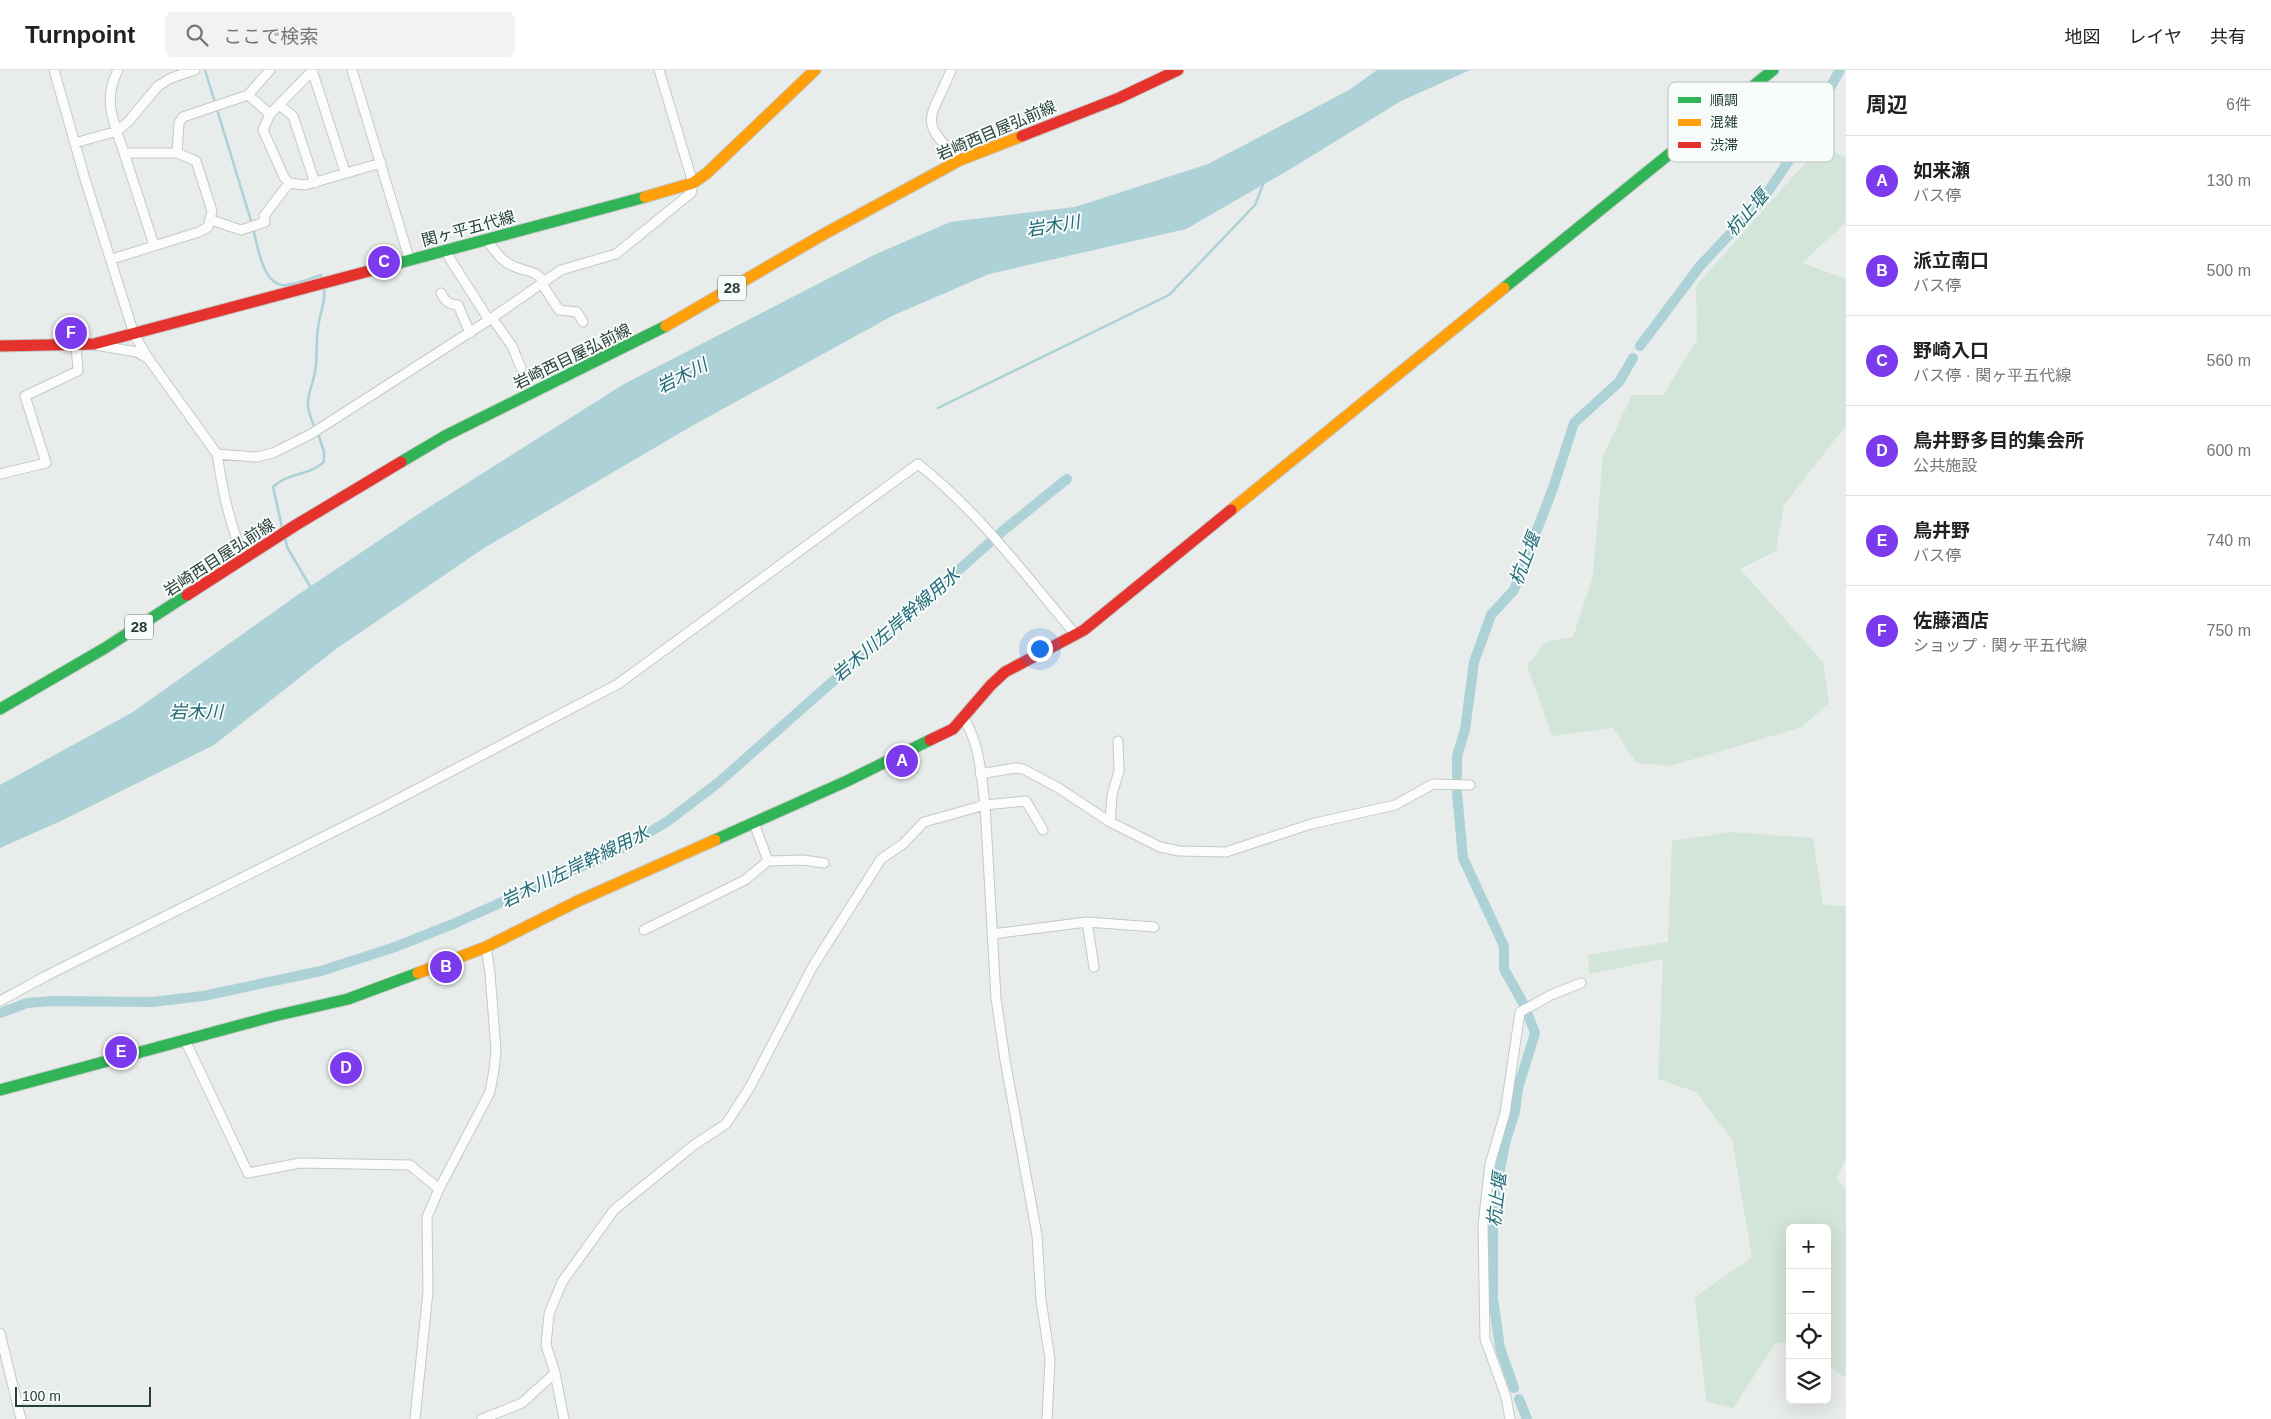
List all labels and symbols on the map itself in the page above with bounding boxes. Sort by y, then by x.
legend [1668,82,1834,162]
text: 順調 [1710,92,1738,108]
street label: 岩崎西目屋弘前線 [934,98,1058,163]
text: 混雑 [1710,114,1738,130]
text: 渋滞 [1710,137,1738,153]
water label: 杭止堰 [1722,184,1774,240]
street label: 関ヶ平五代線 [420,208,517,249]
water label: 岩木川 [1025,212,1083,240]
pin: C [368,243,400,281]
road number: 28 [718,276,746,300]
pin: F [55,314,87,352]
street label: 岩崎西目屋弘前線 [511,321,633,392]
water label: 岩木川 [653,354,712,397]
street label: 岩崎西目屋弘前線 [161,515,278,599]
water label: 杭止堰 [1506,527,1545,588]
water label: 岩木川左岸幹線用水 [828,563,965,686]
road number: 28 [125,614,153,640]
your location [1027,636,1053,662]
water label: 岩木川 [169,702,225,722]
pin: A [886,742,918,780]
water label: 岩木川左岸幹線用水 [498,822,654,911]
pin: B [430,948,462,986]
pin: E [105,1033,137,1071]
pin: D [330,1049,362,1087]
water label: 杭止堰 [1484,1169,1511,1228]
scale bar [15,1384,151,1407]

